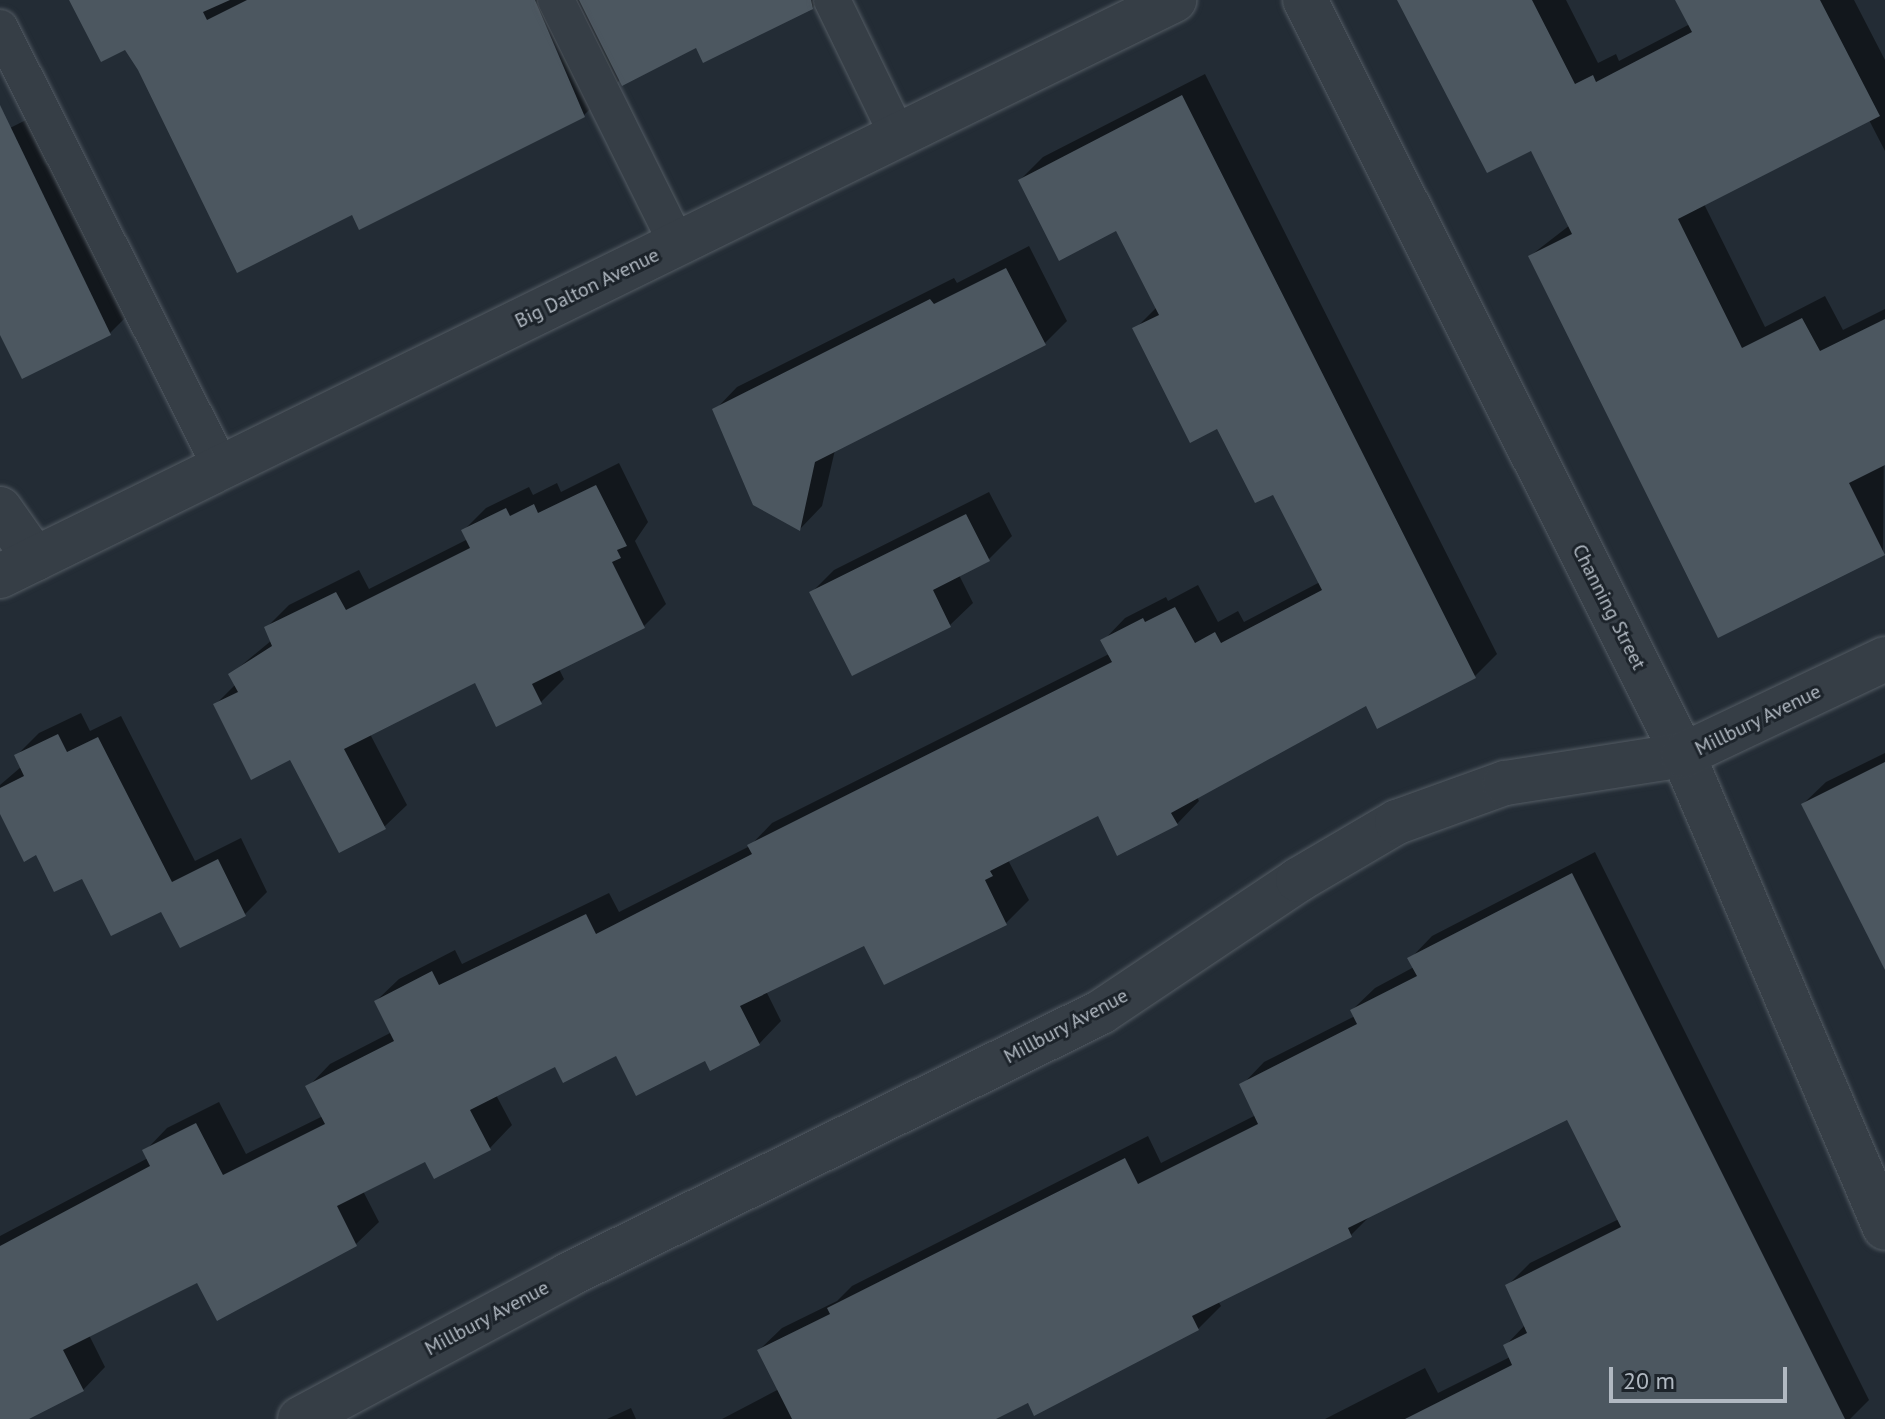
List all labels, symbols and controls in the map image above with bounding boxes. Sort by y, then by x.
street label: Big Dalton Avenue [511,243,663,333]
street label: Channing Street [1567,540,1651,674]
street label: Millbury Avenue [1691,679,1825,761]
street label: Millbury Avenue [999,983,1133,1069]
street label: Millbury Avenue [420,1275,554,1361]
scale bar [1613,1351,1791,1401]
text: 20 m [1623,1365,1675,1396]

